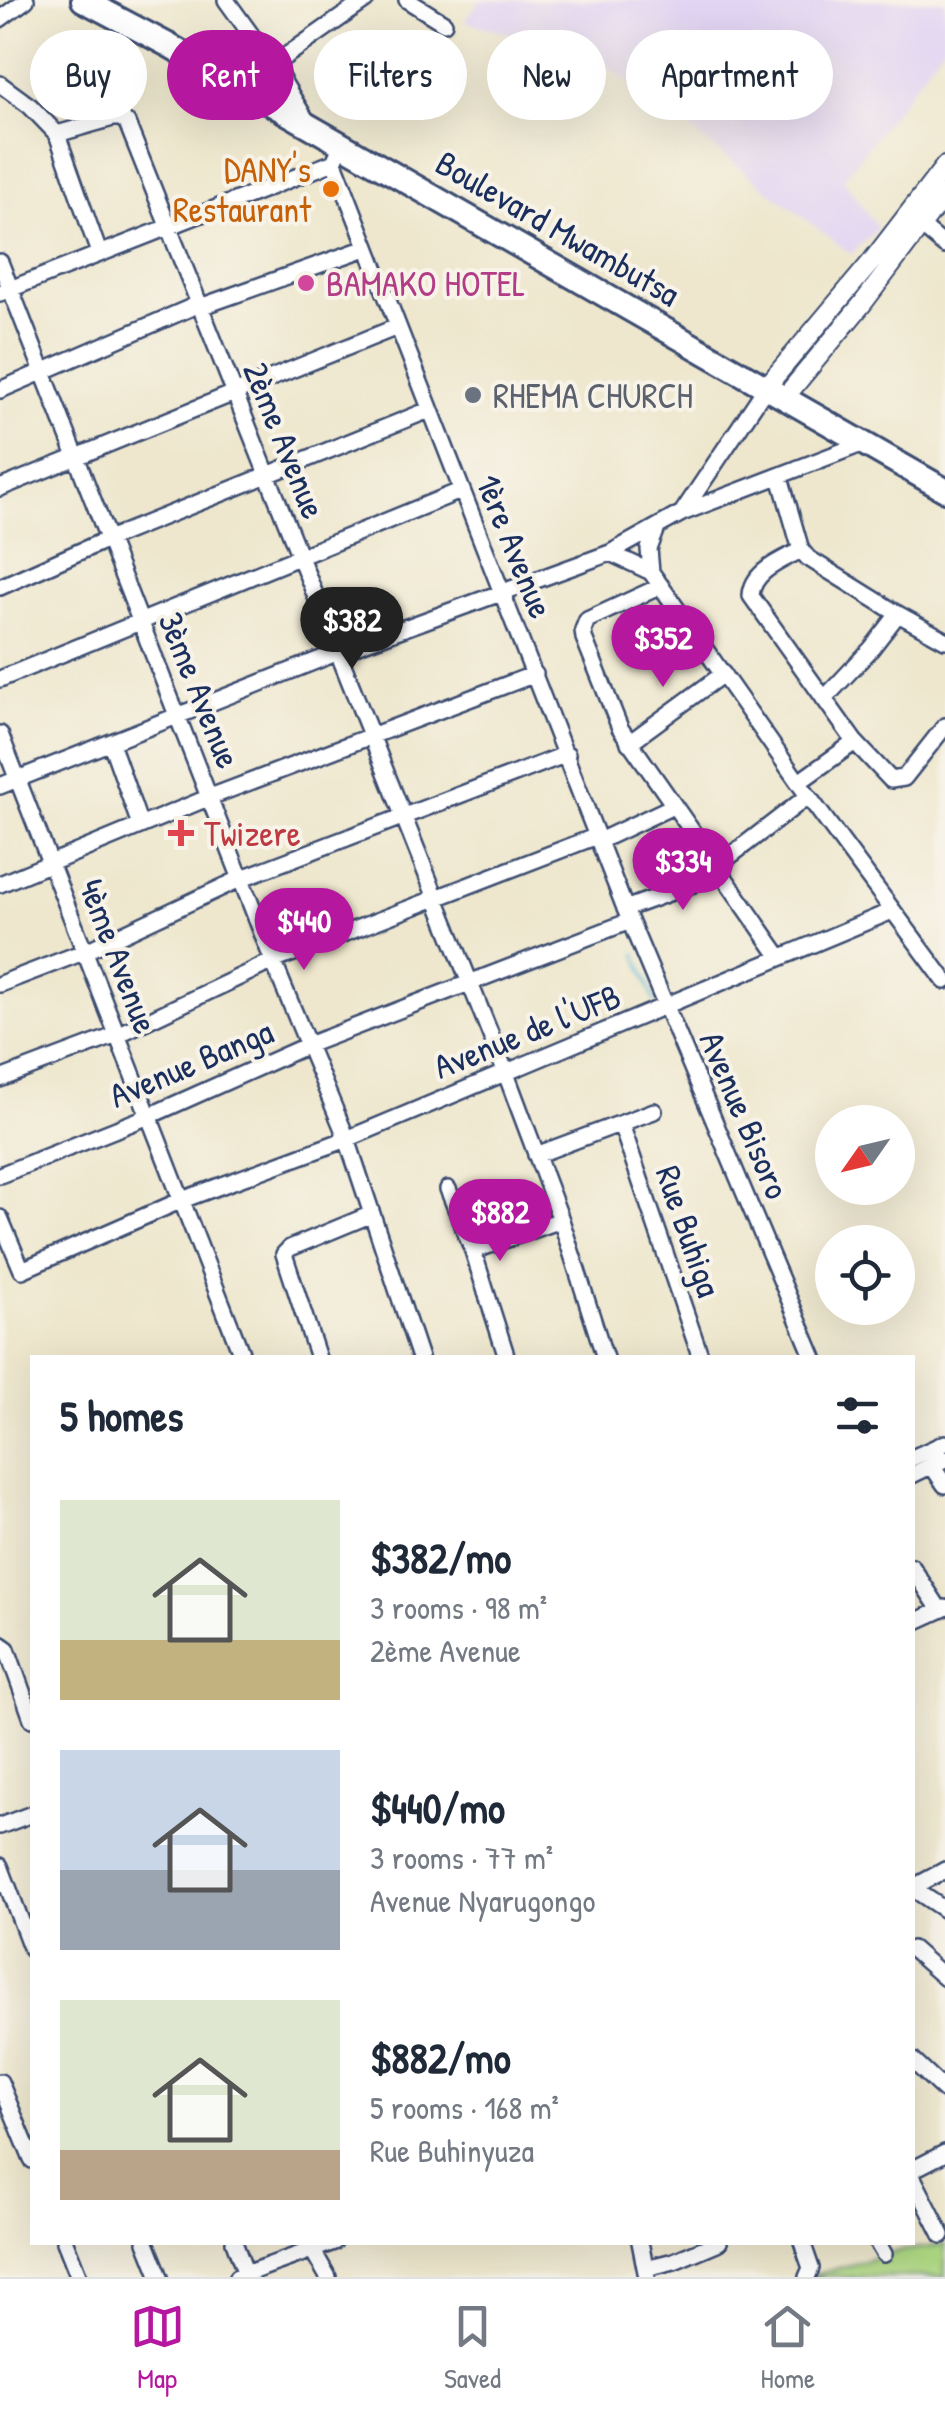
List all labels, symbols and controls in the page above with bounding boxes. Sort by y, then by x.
chip: Buy [30,30,147,120]
chip: Rent [167,30,294,120]
chip: Filters [314,30,467,120]
chip: New [487,30,606,120]
chip: Apartment [626,30,833,120]
street label: Boulevard Mwambutsa [428,139,689,317]
place label: DANY's Restaurant [173,146,312,233]
marker: DANY's Restaurant [320,178,342,200]
place label: BAMAKO HOTEL [326,260,525,307]
marker: BAMAKO HOTEL [295,272,317,294]
street label: 2ème Avenue [232,355,338,525]
place label: RHEMA CHURCH [493,372,693,419]
marker: RHEMA CHURCH [462,384,484,406]
street label: 1ère Avenue [465,467,565,625]
pin: $382 [293,587,411,672]
text: $382 [322,598,382,641]
street label: 3ème Avenue [147,605,253,775]
pin: $352 [604,605,722,690]
text: $352 [633,616,693,659]
place label: Twizere [204,810,301,857]
marker: Twizere [168,820,194,846]
pin: $334 [624,828,742,913]
text: $334 [655,839,711,882]
street label: 4ème Avenue [68,872,170,1040]
pin: $440 [245,888,363,973]
text: $440 [277,899,331,942]
street label: Avenue de l'UFB [427,972,627,1090]
street label: Avenue Banga [102,1007,280,1119]
street label: Avenue Bisoro [689,1024,801,1206]
north arrow [815,1105,915,1205]
map controls [815,1105,915,1325]
street label: Rue Buhiga [645,1159,733,1303]
pin: $882 [441,1179,559,1264]
text: $882 [471,1190,529,1233]
button: locate [815,1225,915,1325]
text: 5 homes [60,1387,183,1444]
icon: filters [830,1388,885,1443]
text: $382/mo [370,1529,511,1586]
icon: home [140,1540,260,1660]
text: 3 rooms · 98 m² [370,1586,547,1629]
text: 2ème Avenue [370,1629,521,1672]
text: $440/mo [370,1779,505,1836]
icon: home [140,1790,260,1910]
text: 3 rooms · 77 m² [370,1836,553,1879]
text: Avenue Nyarugongo [370,1879,595,1922]
text: $882/mo [370,2029,511,2086]
icon: home [140,2040,260,2160]
text: 5 rooms · 168 m² [370,2086,559,2129]
text: Rue Buhinyuza [370,2129,534,2172]
tab: Map [130,2299,185,2397]
tab: Saved [444,2299,501,2397]
tab: Home [760,2299,815,2397]

